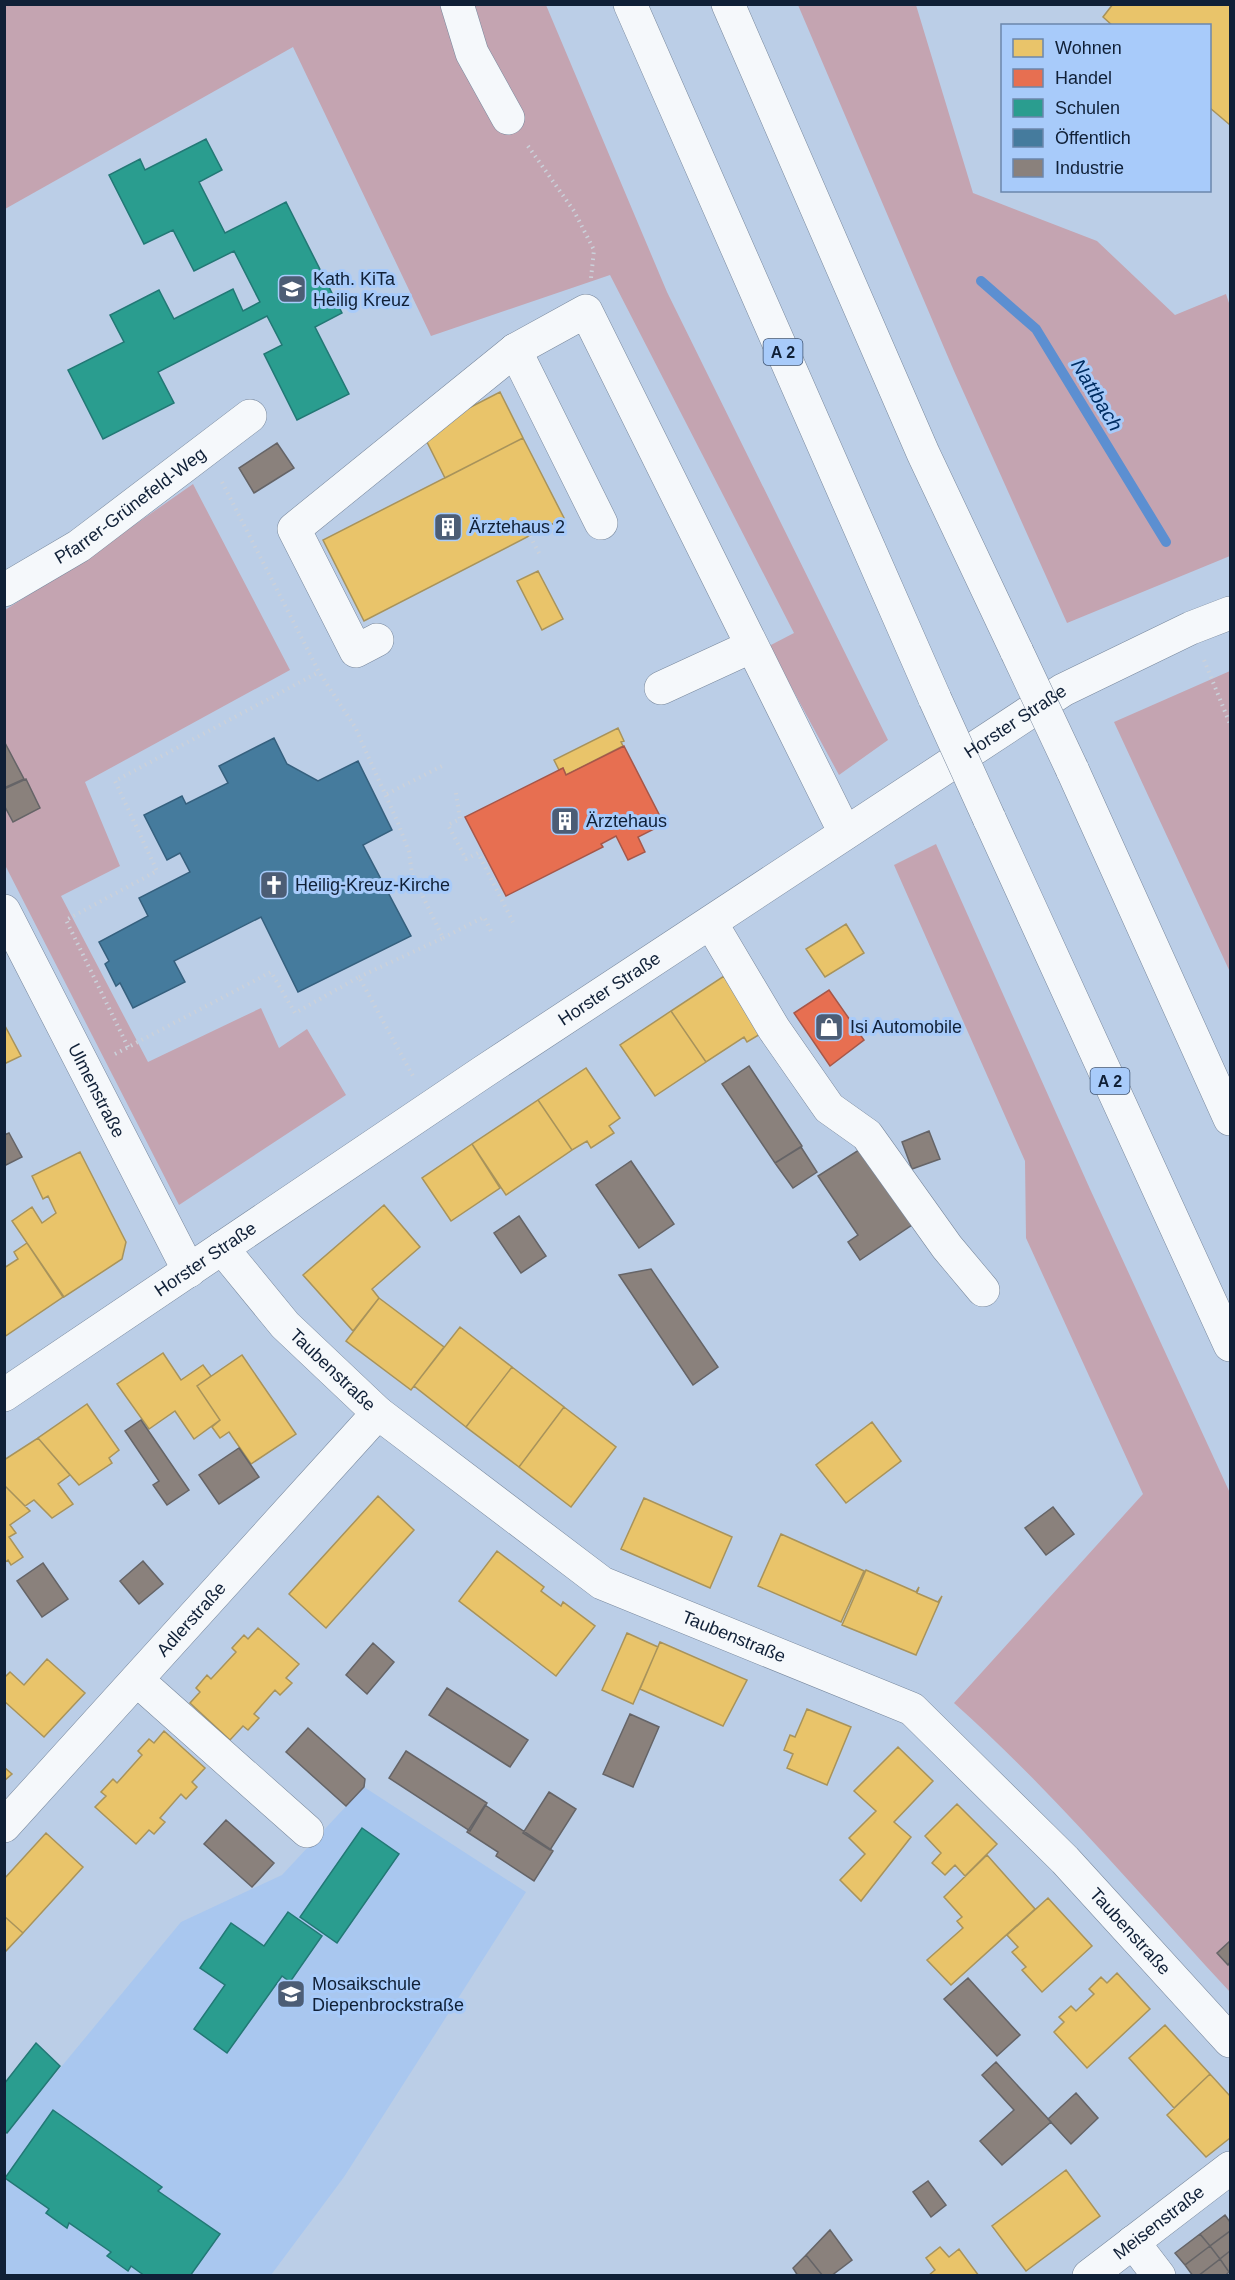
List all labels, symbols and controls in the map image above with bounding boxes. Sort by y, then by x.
legend [1001,24,1211,192]
text: Wohnen [1055,38,1122,58]
text: Handel [1055,68,1112,88]
text: Schulen [1055,98,1120,118]
text: Öffentlich [1055,128,1131,148]
text: Industrie [1055,158,1124,178]
place label: Kath. KiTa Heilig Kreuz [313,269,410,310]
school or university icon: Kath. KiTa Heilig Kreuz [276,273,308,305]
road number: A 2 [764,339,802,365]
water label: Nattbach [1067,355,1127,435]
street label: Pfarrer-Grünefeld-Weg [51,443,210,568]
building icon: Ärztehaus 2 [432,511,464,543]
place label: Ärztehaus 2 [469,517,565,537]
street label: Horster Straße [960,681,1070,762]
building icon: Ärztehaus [549,805,581,837]
place label: Ärztehaus [586,811,667,831]
church icon: Heilig-Kreuz-Kirche [258,869,290,901]
place label: Heilig-Kreuz-Kirche [295,875,450,895]
street label: Horster Straße [555,948,664,1030]
shop icon: Isi Automobile [813,1011,845,1043]
place label: Isi Automobile [850,1017,962,1037]
street label: Ulmenstraße [64,1040,129,1141]
road number: A 2 [1090,1068,1130,1094]
street label: Horster Straße [151,1218,260,1300]
street label: Taubenstraße [286,1325,379,1415]
street label: Adlerstraße [153,1578,230,1660]
street label: Taubenstraße [679,1607,789,1667]
street label: Taubenstraße [1086,1884,1175,1979]
place label: Mosaikschule Diepenbrockstraße [312,1974,464,2015]
school or university icon: Mosaikschule Diepenbrockstraße [275,1978,307,2010]
street label: Meisenstraße [1109,2181,1208,2264]

